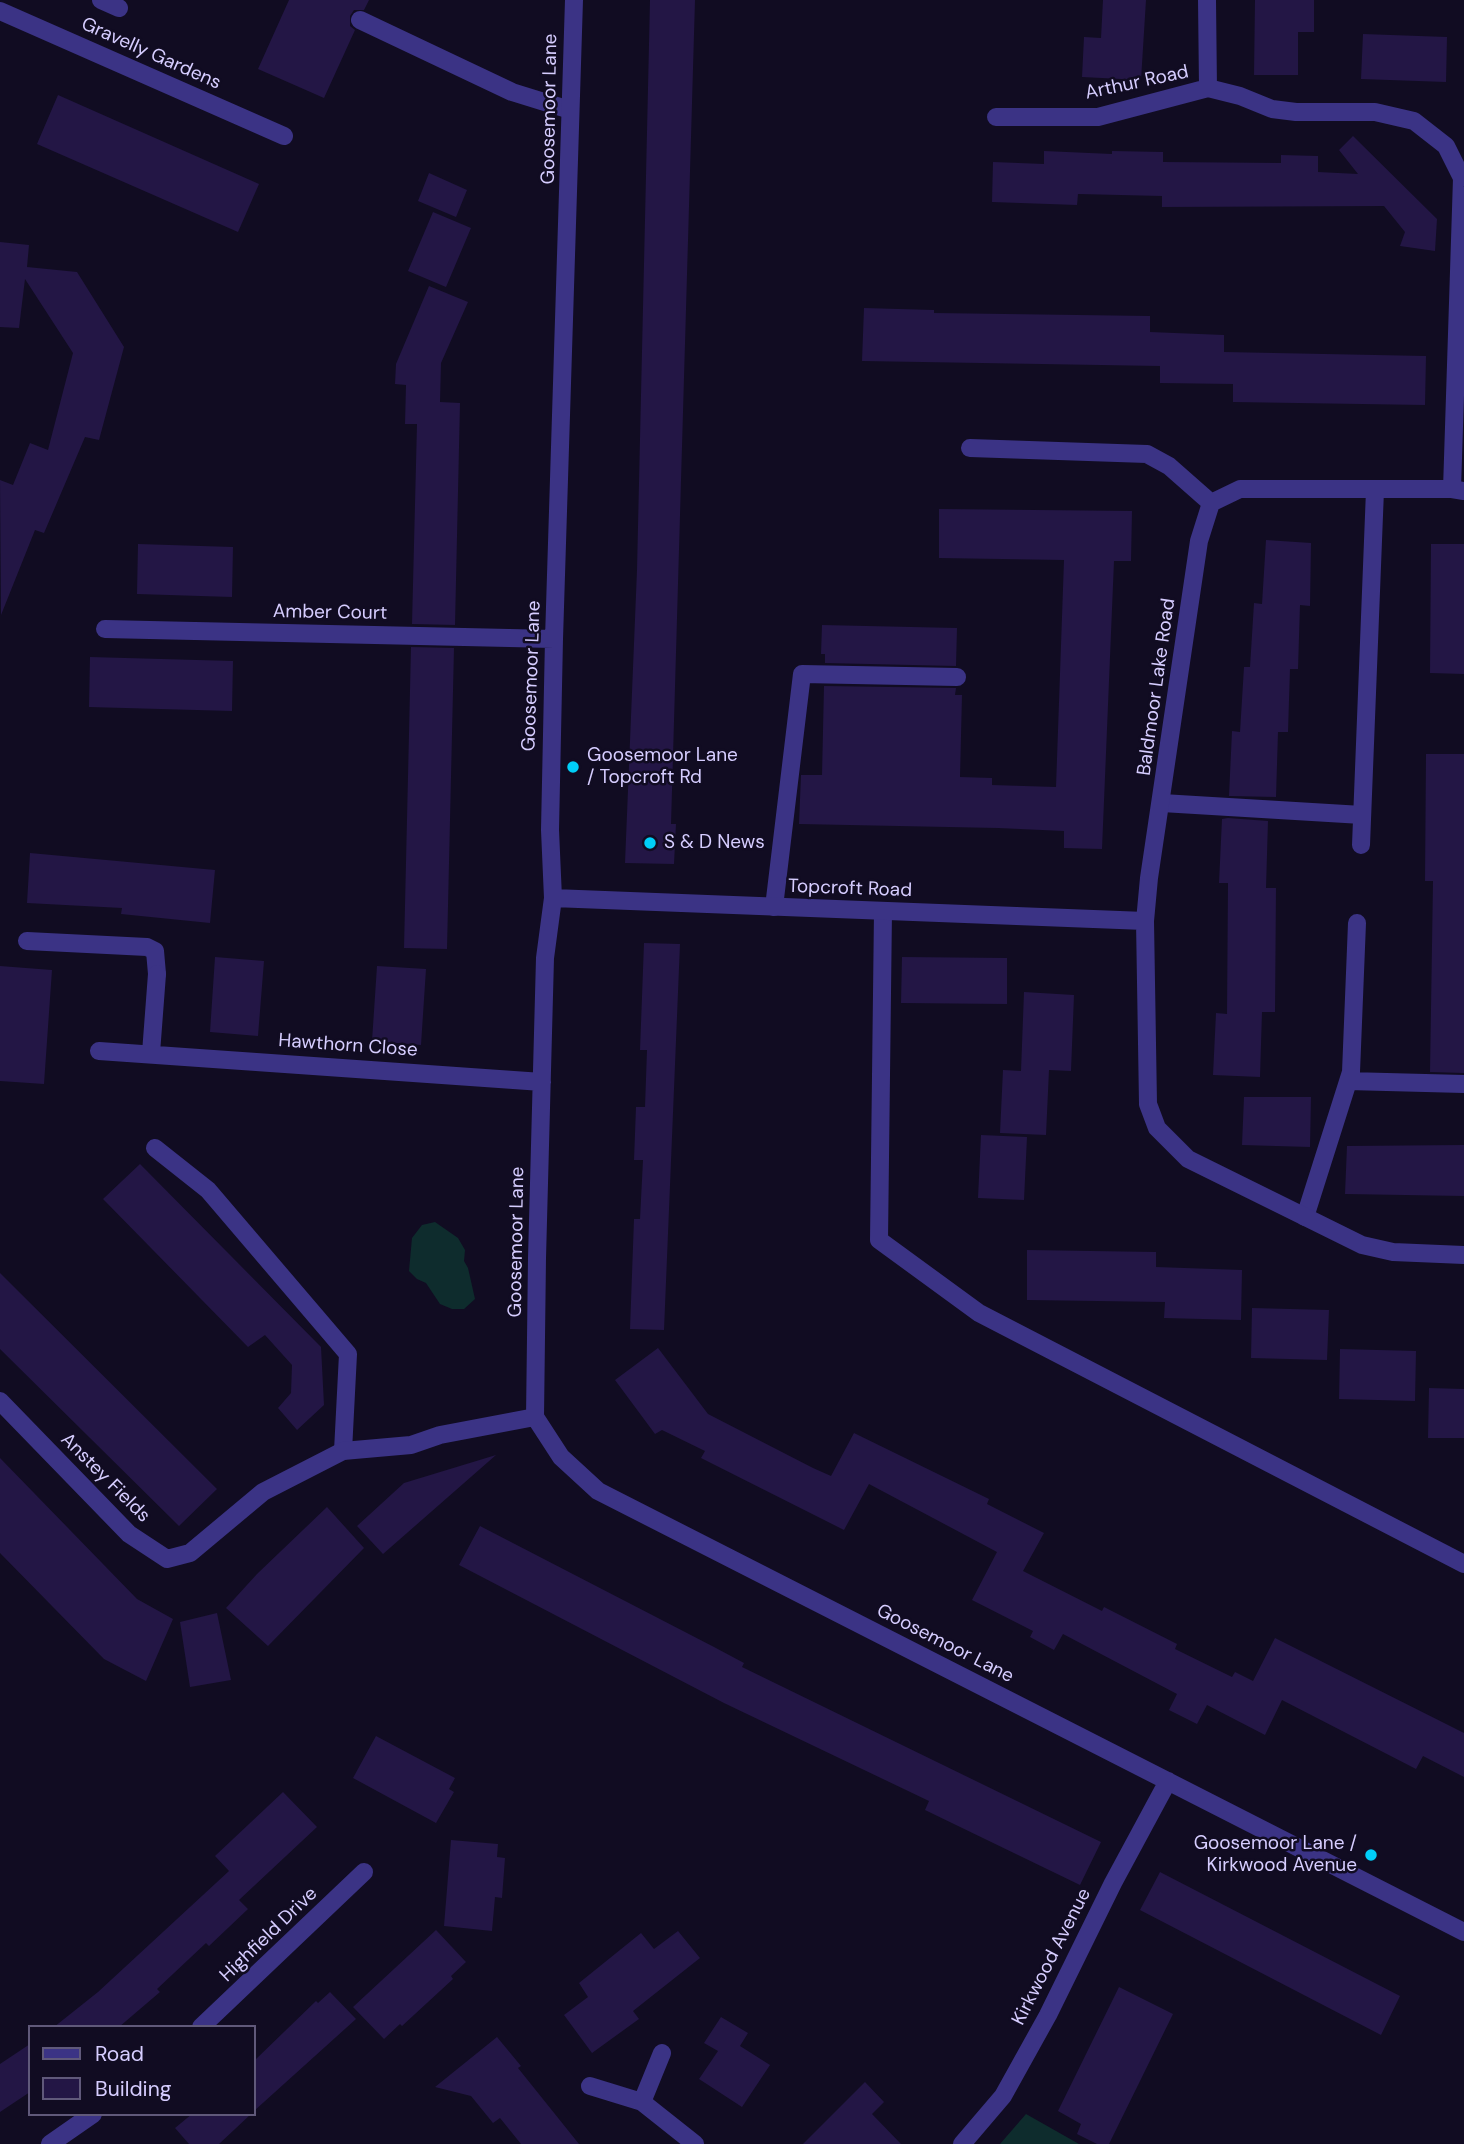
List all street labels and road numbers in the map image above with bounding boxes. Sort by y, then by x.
street label: Gravelly Gardens [78,13,224,95]
street label: Goosemoor Lane [537,33,563,185]
street label: Arthur Road [1083,61,1191,105]
street label: Baldmoor Lake Road [1133,597,1181,777]
street label: Goosemoor Lane [518,600,546,752]
street label: Amber Court [273,601,387,625]
street label: Topcroft Road [788,875,912,903]
street label: Hawthorn Close [278,1030,418,1062]
street label: Goosemoor Lane [504,1166,530,1318]
street label: Anstey Fields [56,1429,154,1527]
street label: Goosemoor Lane [873,1600,1017,1688]
street label: Highfield Drive [216,1883,322,1987]
street label: Kirkwood Avenue [1008,1885,1096,2029]

